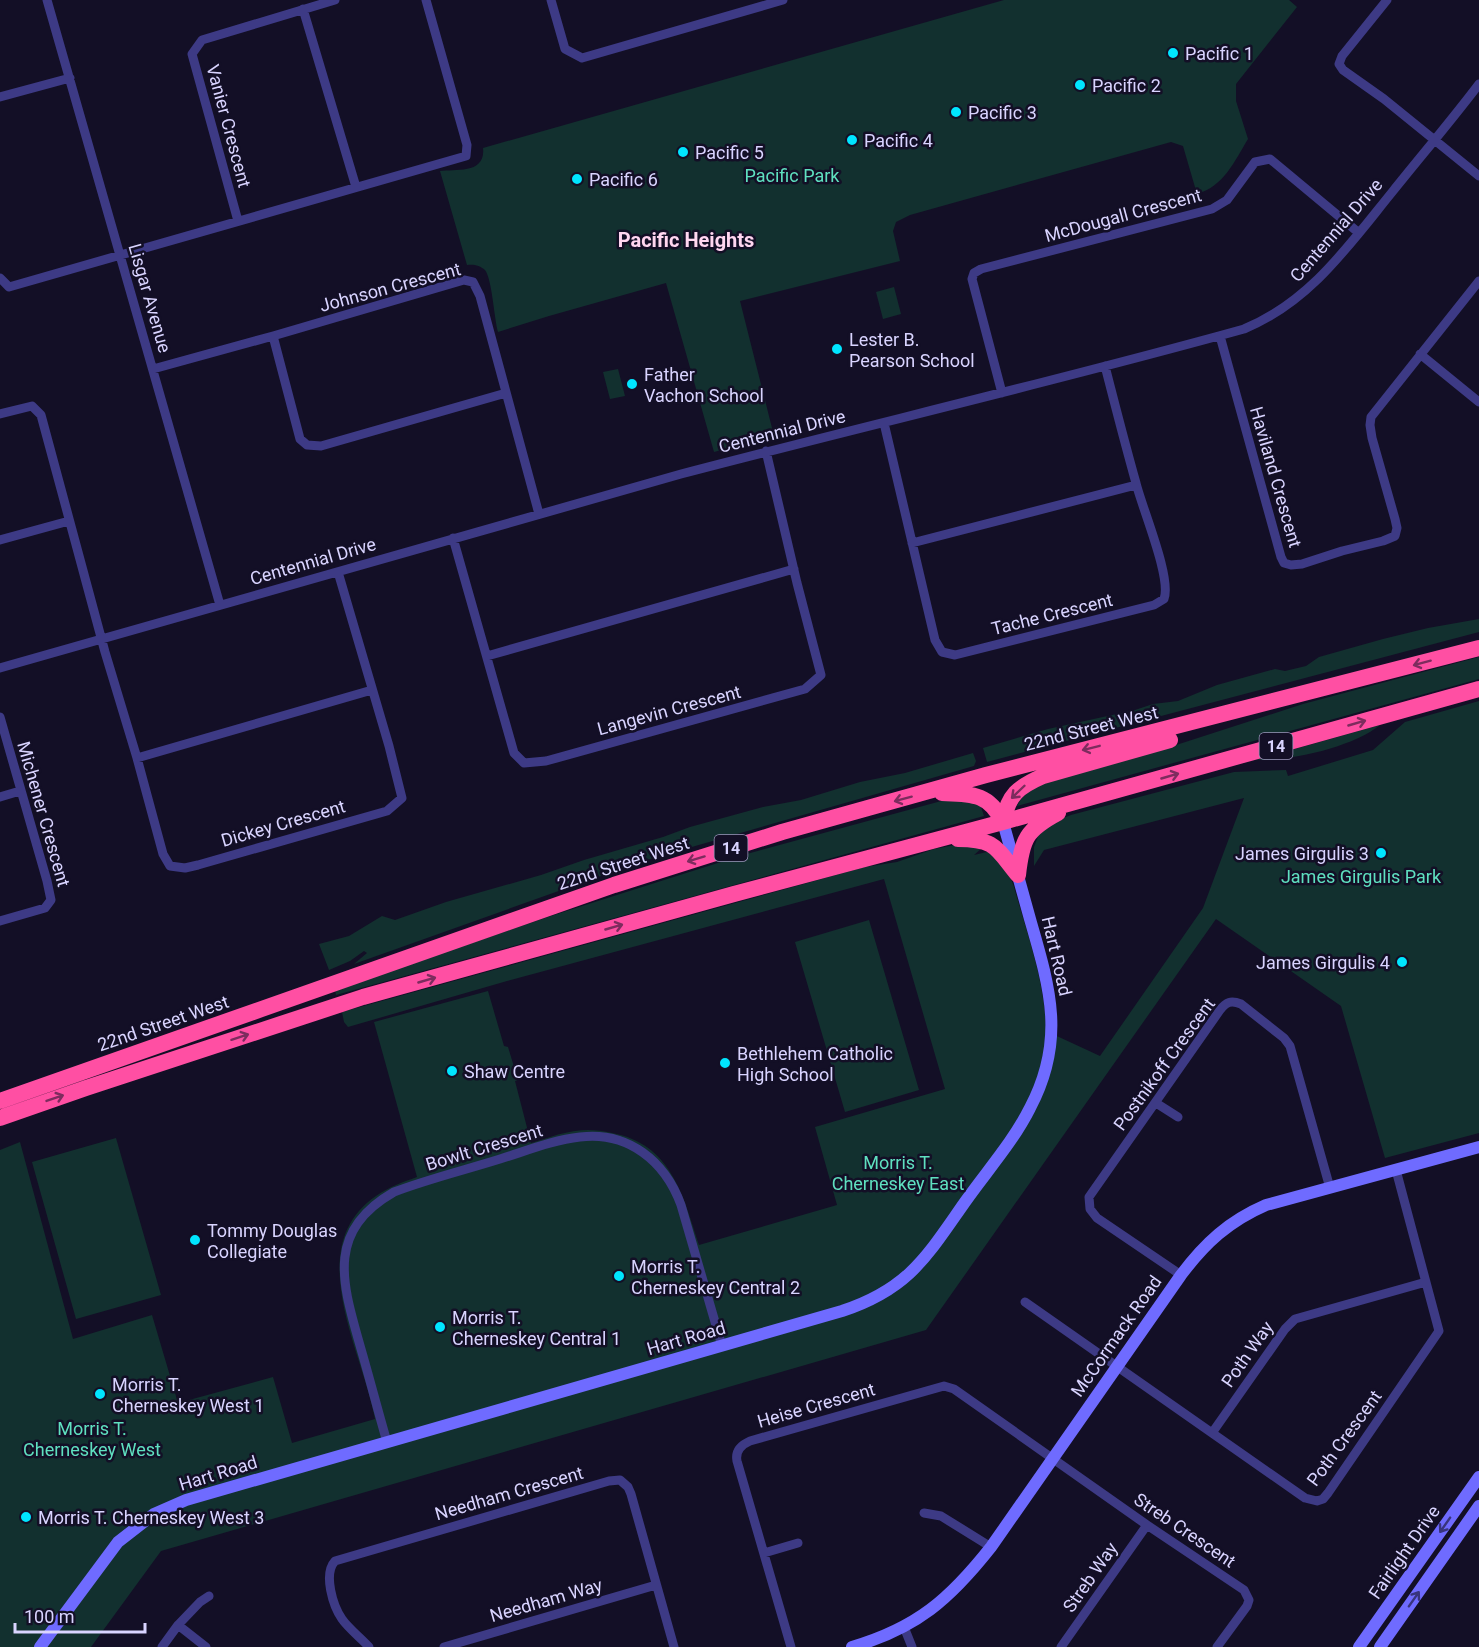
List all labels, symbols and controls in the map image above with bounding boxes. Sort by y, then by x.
place label: Pacific 1 [1185,43,1254,64]
marker: Pacific 1 [1166,46,1180,60]
street label: Vanier Crescent [202,62,256,190]
place label: Pacific 2 [1092,75,1161,96]
marker: Pacific 2 [1073,78,1087,92]
place label: Pacific 3 [968,102,1037,123]
marker: Pacific 3 [949,105,963,119]
place label: Pacific 4 [864,130,933,151]
marker: Pacific 4 [845,133,859,147]
place label: Pacific 5 [695,142,764,163]
marker: Pacific 5 [676,145,690,159]
park label: Pacific Park [745,165,840,186]
place label: Pacific 6 [589,169,658,190]
marker: Pacific 6 [570,172,584,186]
street label: Centennial Drive [1285,174,1387,286]
street label: McDougall Crescent [1042,184,1204,246]
district label: Pacific Heights [618,228,754,252]
street label: Lisgar Avenue [124,241,176,355]
street label: Johnson Crescent [317,258,463,316]
place label: Lester B. Pearson School [849,329,975,371]
marker: Lester B. Pearson School [830,342,844,356]
place label: Father Vachon School [644,364,764,406]
marker: Father Vachon School [625,377,639,391]
street label: Haviland Crescent [1246,404,1306,550]
street label: Centennial Drive [716,405,848,457]
street label: Centennial Drive [248,533,378,589]
street label: Tache Crescent [989,589,1115,639]
one-way arrow [1413,658,1432,669]
street label: Langevin Crescent [595,681,743,739]
street label: 22nd Street West [1022,701,1160,755]
one-way arrow [1347,717,1366,728]
road number: 14 [1260,733,1292,759]
street label: Michener Crescent [13,739,75,889]
one-way arrow [1082,743,1101,755]
one-way arrow [1160,770,1179,781]
one-way arrow [1010,785,1025,799]
one-way arrow [894,794,913,805]
street label: Dickey Crescent [218,795,348,851]
street label: 22nd Street West [555,832,692,894]
road number: 14 [714,835,748,861]
place label: James Girgulis 3 [1235,843,1369,864]
marker: James Girgulis 3 [1374,846,1388,860]
one-way arrow [687,854,706,865]
park label: James Girgulis Park [1281,866,1442,887]
street label: Hart Road [1038,914,1076,998]
one-way arrow [605,921,624,933]
place label: James Girgulis 4 [1256,952,1390,973]
marker: James Girgulis 4 [1395,955,1409,969]
one-way arrow [417,973,436,985]
street label: 22nd Street West [95,991,231,1055]
street label: Postnikoff Crescent [1109,994,1219,1134]
one-way arrow [230,1031,249,1042]
place label: Bethlehem Catholic High School [737,1043,893,1085]
marker: Bethlehem Catholic High School [718,1056,732,1070]
place label: Shaw Centre [464,1061,565,1082]
marker: Shaw Centre [445,1064,459,1078]
one-way arrow [45,1092,64,1103]
street label: Bowlt Crescent [423,1119,545,1175]
park label: Morris T. Cherneskey East [832,1152,964,1194]
place label: Tommy Douglas Collegiate [207,1220,337,1262]
marker: Tommy Douglas Collegiate [188,1233,202,1247]
place label: Morris T. Cherneskey Central 2 [631,1256,800,1298]
marker: Morris T. Cherneskey Central 2 [612,1269,626,1283]
street label: McCormack Road [1066,1271,1166,1401]
place label: Morris T. Cherneskey Central 1 [452,1307,621,1349]
street label: Hart Road [644,1317,728,1359]
street label: Poth Way [1217,1317,1278,1391]
marker: Morris T. Cherneskey Central 1 [433,1320,447,1334]
place label: Morris T. Cherneskey West 1 [112,1374,264,1416]
street label: Heise Crescent [755,1378,877,1432]
street label: Poth Crescent [1302,1386,1386,1490]
marker: Morris T. Cherneskey West 1 [93,1387,107,1401]
park label: Morris T. Cherneskey West [23,1418,161,1460]
street label: Hart Road [176,1451,260,1495]
street label: Needham Crescent [432,1462,586,1524]
street label: Streb Crescent [1130,1488,1240,1572]
street label: Fairlight Drive [1364,1501,1444,1603]
place label: Morris T. Cherneskey West 3 [38,1507,264,1528]
marker: Morris T. Cherneskey West 3 [19,1510,33,1524]
one-way arrow [1439,1516,1451,1532]
street label: Streb Way [1058,1538,1122,1616]
street label: Needham Way [487,1574,605,1626]
one-way arrow [1408,1591,1420,1608]
scale bar [15,1596,146,1634]
text: 100 m [24,1606,75,1627]

